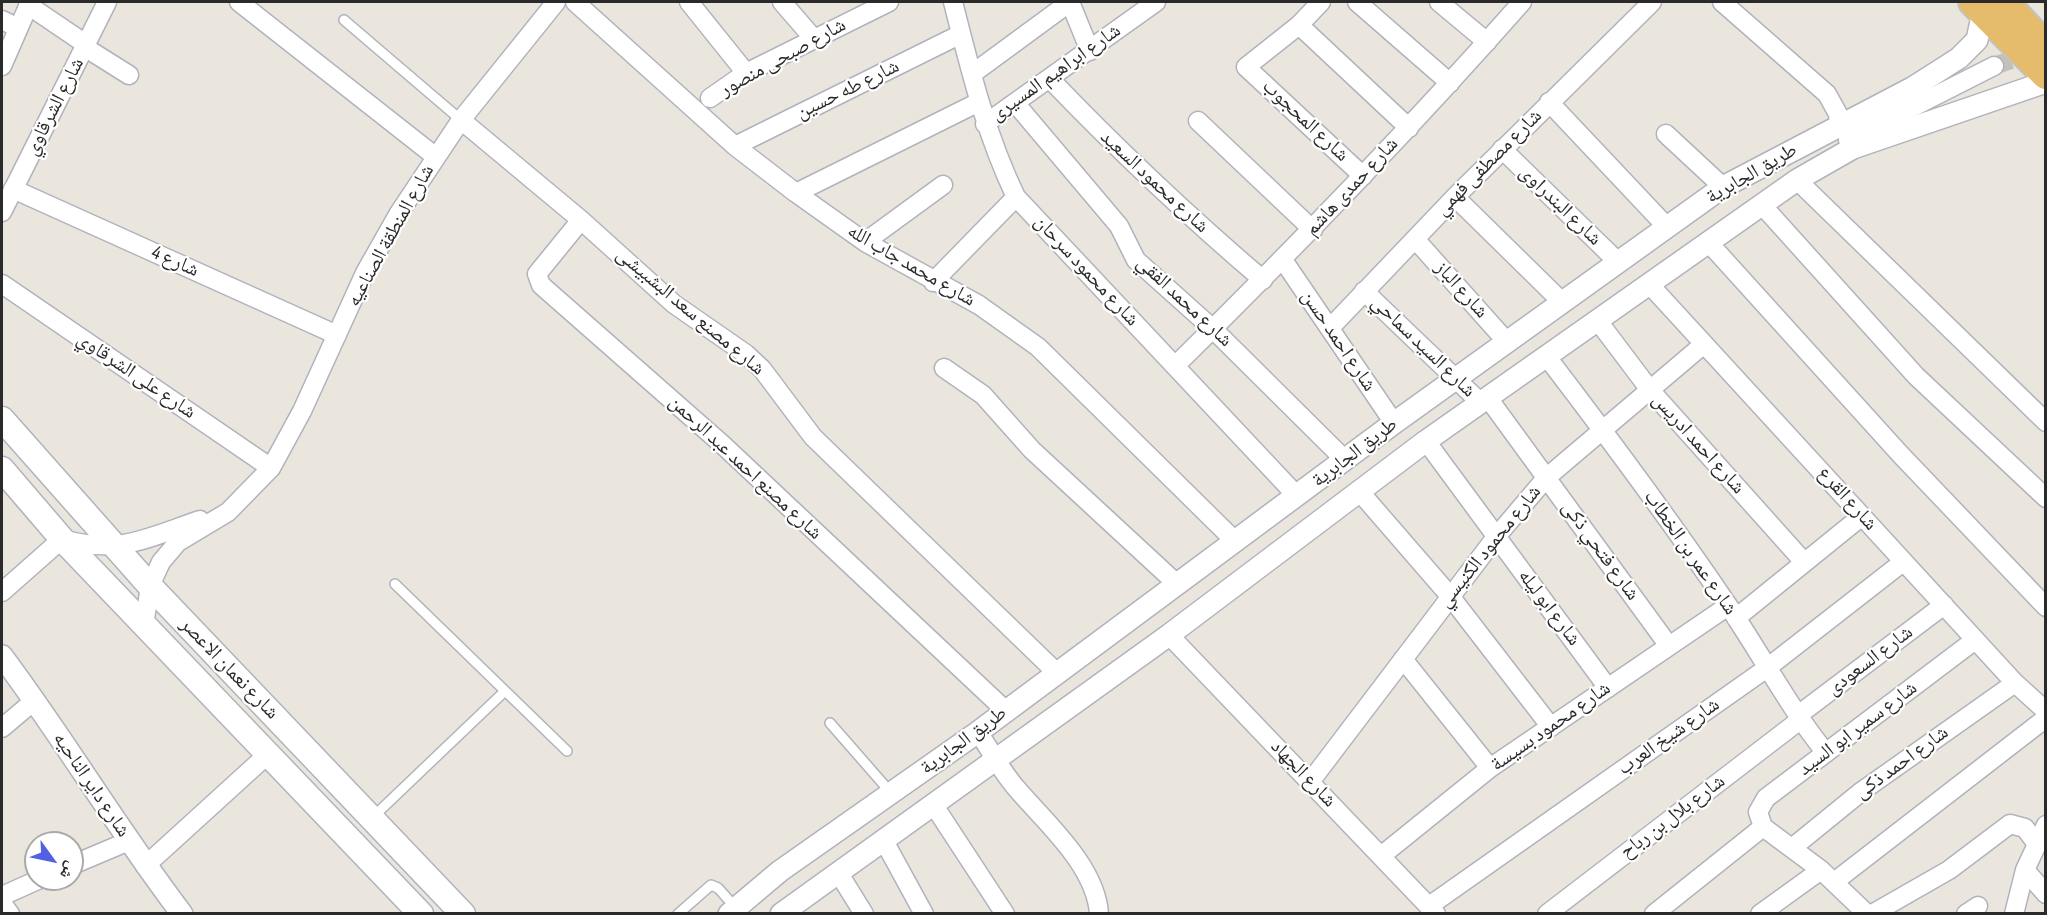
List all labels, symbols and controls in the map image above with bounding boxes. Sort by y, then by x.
street label: شارع صبحى منصور [716,13,850,103]
street label: شارع ابراهيم المسيرى [986,19,1126,127]
street label: شارع الشرقاوي [20,54,90,160]
street label: شارع طه حسين [793,55,903,125]
street label: شارع المحجوب [1257,75,1353,167]
street label: شارع مصطفى فهمي [1431,105,1547,221]
street label: شارع محمود السعيد [1095,126,1213,238]
street label: شارع حمدى هاشم [1300,133,1404,241]
street label: طريق الجابرية [1702,138,1802,210]
street label: شارع المنطقة الصناعيه [342,161,440,311]
street label: شارع البندراوى [1514,161,1606,251]
street label: شارع محمود سرحان [1028,210,1144,332]
street label: شارع محمد جاب الله [843,220,979,312]
street label: شارع 4 [147,241,203,283]
street label: شارع مصنع سعد البشبيشى [611,243,769,381]
street label: شارع محمد الفقي [1131,251,1237,353]
street label: شارع الباز [1429,256,1493,324]
street label: شارع احمد حسن [1295,286,1381,396]
street label: شارع السيد سماحي [1366,291,1480,403]
street label: شارع على الشرقاوي [72,327,200,425]
street label: شارع احمد ادريس [1646,389,1750,499]
street label: شارع مصنع احمد عبد الرحمن [663,391,827,545]
street label: طريق الجابرية [1307,413,1403,493]
street label: شارع القرع [1812,462,1882,536]
street label: شارع محمود الكنيسي [1433,481,1547,613]
street label: شارع عمر بن الخطاب [1638,486,1742,620]
street label: شارع فتحي ذكى [1556,496,1644,606]
street label: شارع ابو ليله [1513,565,1585,651]
street label: شارع نعمان الاعصر [174,613,284,725]
street label: شارع السعودى [1822,621,1918,701]
street label: شارع سمير ابو السيد [1794,676,1922,782]
street label: شارع محمود بسيسة [1486,677,1616,777]
street label: شارع شيخ العرب [1613,693,1725,781]
street label: طريق الجابرية [916,702,1012,780]
street label: شارع احمد ذكى [1850,721,1954,805]
street label: شارع داير الناحيه [47,728,135,842]
street label: شارع الجهاد [1265,735,1341,813]
street label: شارع بلال بن رباح [1616,770,1730,864]
north arrow [24,831,84,891]
text: ش [55,858,80,882]

